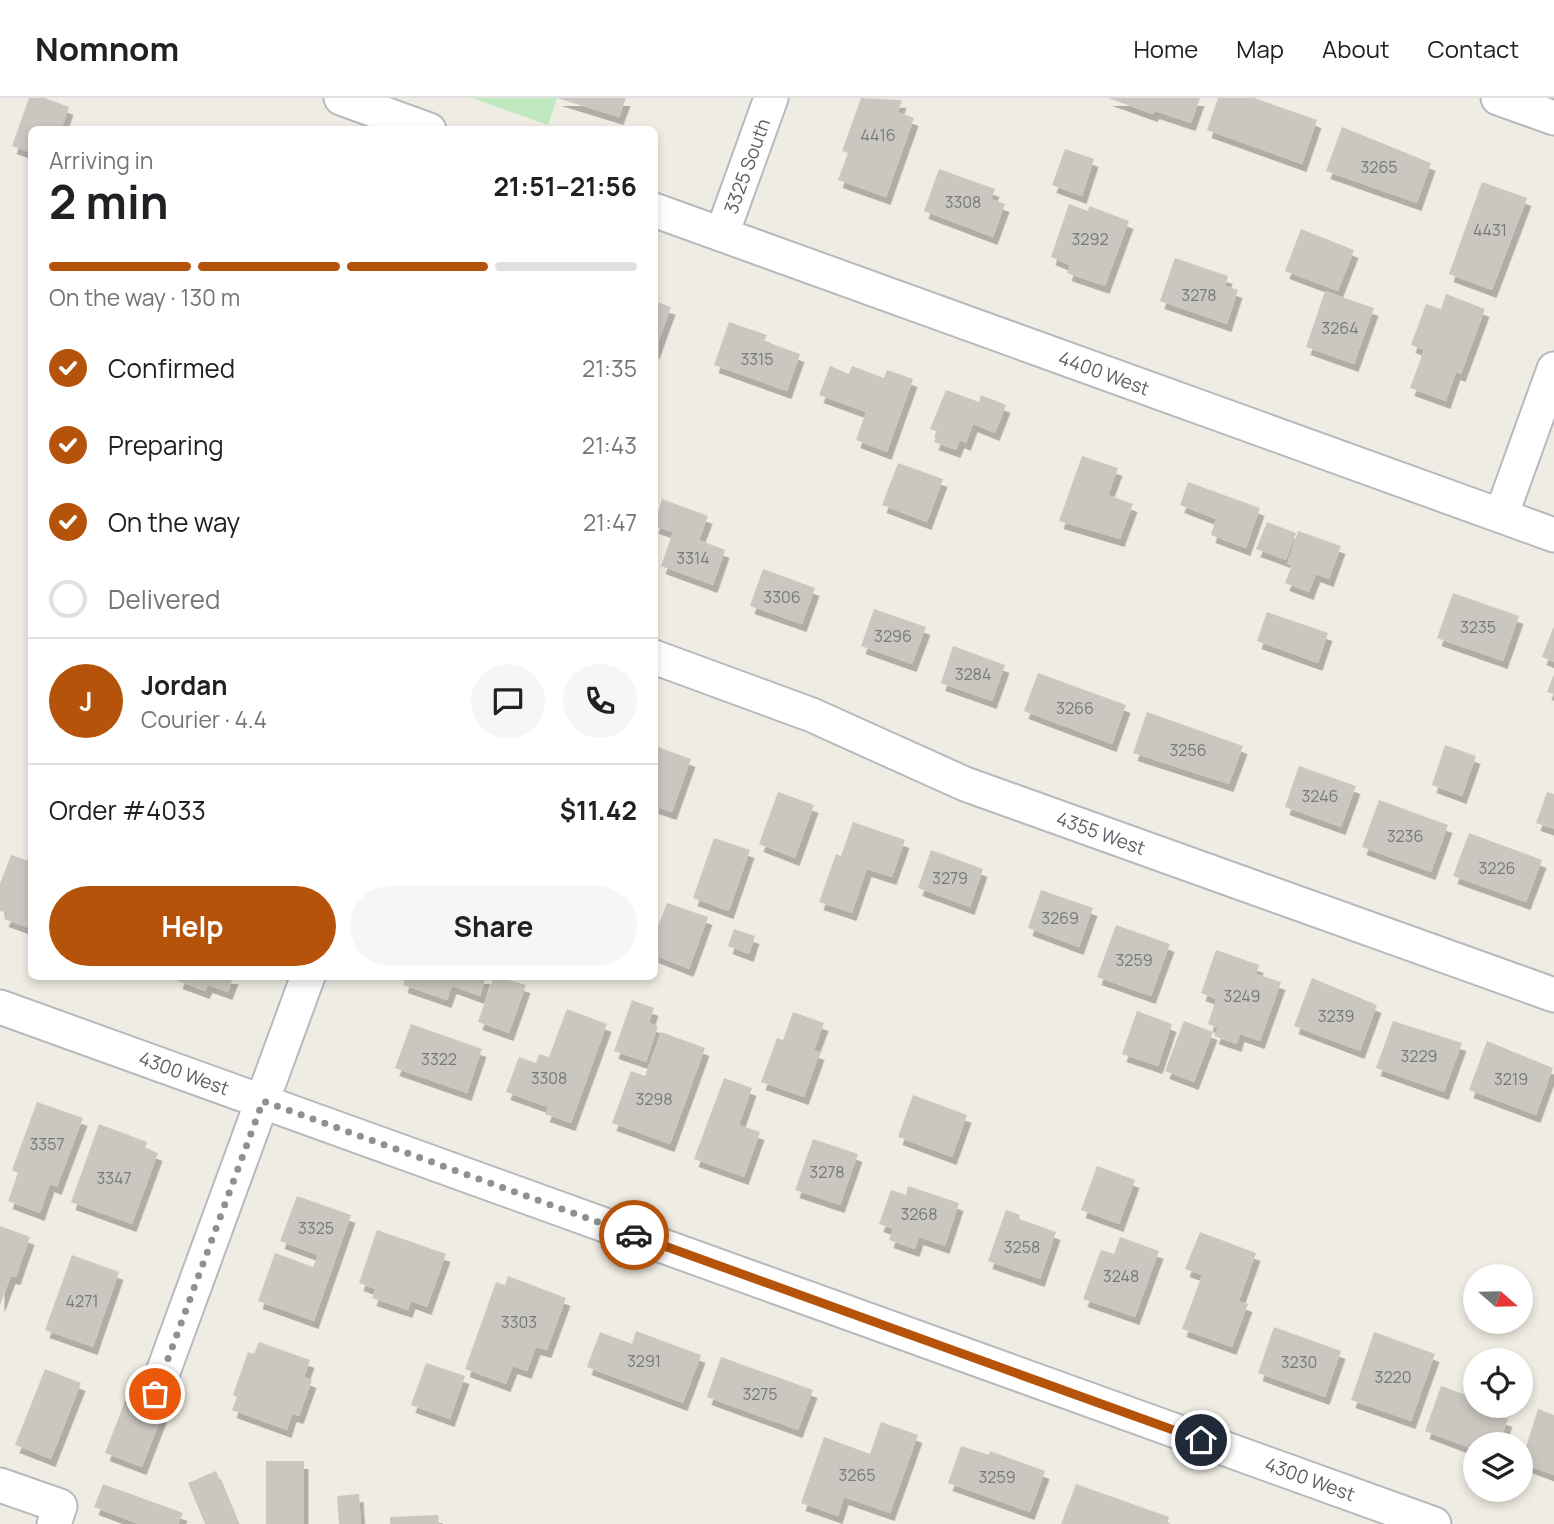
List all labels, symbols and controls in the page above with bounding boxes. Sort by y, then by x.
text: Nomnom [35,26,179,71]
text: Home [1133,32,1198,65]
text: Map [1236,32,1284,65]
text: About [1322,32,1390,65]
text: Contact [1428,32,1519,65]
street label: 3325 South [718,115,776,217]
house number: 4416 [860,124,896,146]
text: Arriving in [49,144,154,176]
house number: 3265 [1360,156,1398,178]
text: 21:51–21:56 [493,168,637,204]
text: 2 min [49,170,169,233]
house number: 3308 [945,191,981,213]
house number: 4431 [1473,219,1507,241]
house number: 3292 [1071,228,1109,250]
text: On the way · 130 m [49,281,240,313]
house number: 3278 [1181,284,1217,306]
house number: 3264 [1321,317,1359,339]
street label: 4400 West [1055,345,1153,401]
house number: 3315 [740,348,774,370]
icon: check [49,349,87,387]
text: Confirmed [108,350,235,386]
text: 21:35 [582,352,637,384]
icon: check [49,426,87,464]
text: Preparing [108,427,224,463]
text: 21:43 [582,429,637,461]
icon: check [49,503,87,541]
text: On the way [108,504,240,540]
text: 21:47 [583,506,637,538]
house number: 3314 [676,547,710,569]
text: Delivered [108,581,220,617]
house number: 3306 [763,586,801,608]
house number: 3235 [1460,616,1496,638]
house number: 3296 [874,625,912,647]
house number: 3284 [955,663,991,685]
button: chat [471,664,545,738]
button: phone [563,664,637,738]
text: Jordan [141,667,227,703]
text: J [79,683,93,719]
house number: 3266 [1056,697,1094,719]
text: Courier · 4.4 [141,703,267,735]
house number: 3256 [1169,739,1207,761]
house number: 3246 [1301,785,1339,807]
text: Order #4033 [49,792,206,828]
text: $11.42 [560,792,637,828]
street label: 4355 West [1053,805,1149,861]
house number: 3236 [1387,825,1423,847]
house number: 3226 [1478,857,1516,879]
house number: 3279 [932,867,968,889]
button: Help [49,886,336,966]
button: Share [350,886,637,966]
house number: 3269 [1041,907,1079,929]
house number: 3259 [1115,949,1153,971]
house number: 3249 [1224,985,1260,1007]
house number: 3239 [1318,1005,1354,1027]
street label: 4300 West [135,1045,233,1101]
house number: 3229 [1400,1045,1438,1067]
house number: 3322 [421,1048,457,1070]
house number: 3308 [531,1067,567,1089]
house number: 3219 [1494,1068,1528,1090]
house number: 3298 [635,1088,673,1110]
house number: 3357 [30,1133,64,1155]
house number: 3278 [809,1161,845,1183]
house number: 3347 [96,1167,132,1189]
courier [599,1200,669,1270]
house number: 3268 [900,1203,938,1225]
icon: car [615,1216,653,1254]
house number: 3325 [298,1217,334,1239]
house number: 3258 [1004,1236,1040,1258]
north arrow [1463,1264,1533,1334]
map controls [1463,1264,1533,1502]
house number: 3248 [1103,1265,1139,1287]
house number: 4271 [66,1290,98,1312]
house number: 3303 [501,1311,537,1333]
button: locate [1463,1348,1533,1418]
house number: 3291 [627,1350,661,1372]
house number: 3230 [1281,1351,1317,1373]
pin [125,1364,185,1424]
house number: 3220 [1375,1366,1411,1388]
icon: bag [136,1375,174,1413]
house number: 3275 [742,1383,778,1405]
pin [1171,1410,1231,1470]
icon: home [1182,1421,1220,1459]
button: layers [1463,1432,1533,1502]
street label: 4300 West [1261,1451,1359,1507]
house number: 3265 [838,1464,876,1486]
house number: 3259 [978,1466,1016,1488]

